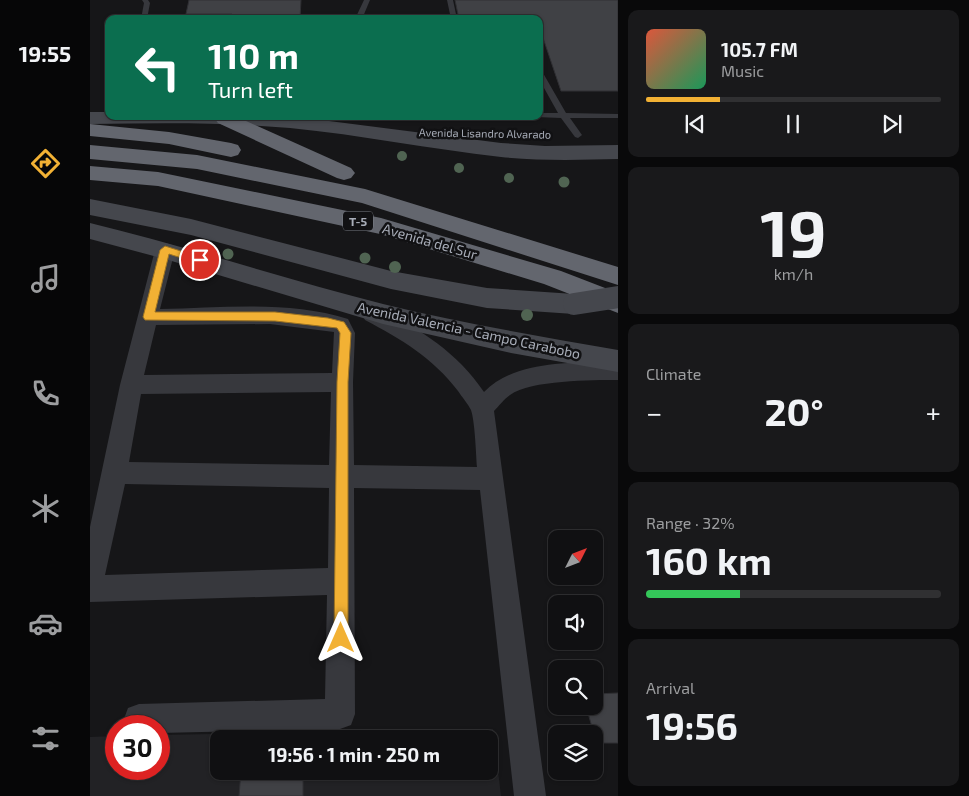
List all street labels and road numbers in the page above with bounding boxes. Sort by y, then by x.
street label: Avenida Lisandro Alvarado [419,125,551,141]
road number: T-5 [343,212,373,230]
street label: Avenida del Sur [381,219,480,263]
street label: Avenida Valencia - Campo Carabobo [356,298,582,362]

